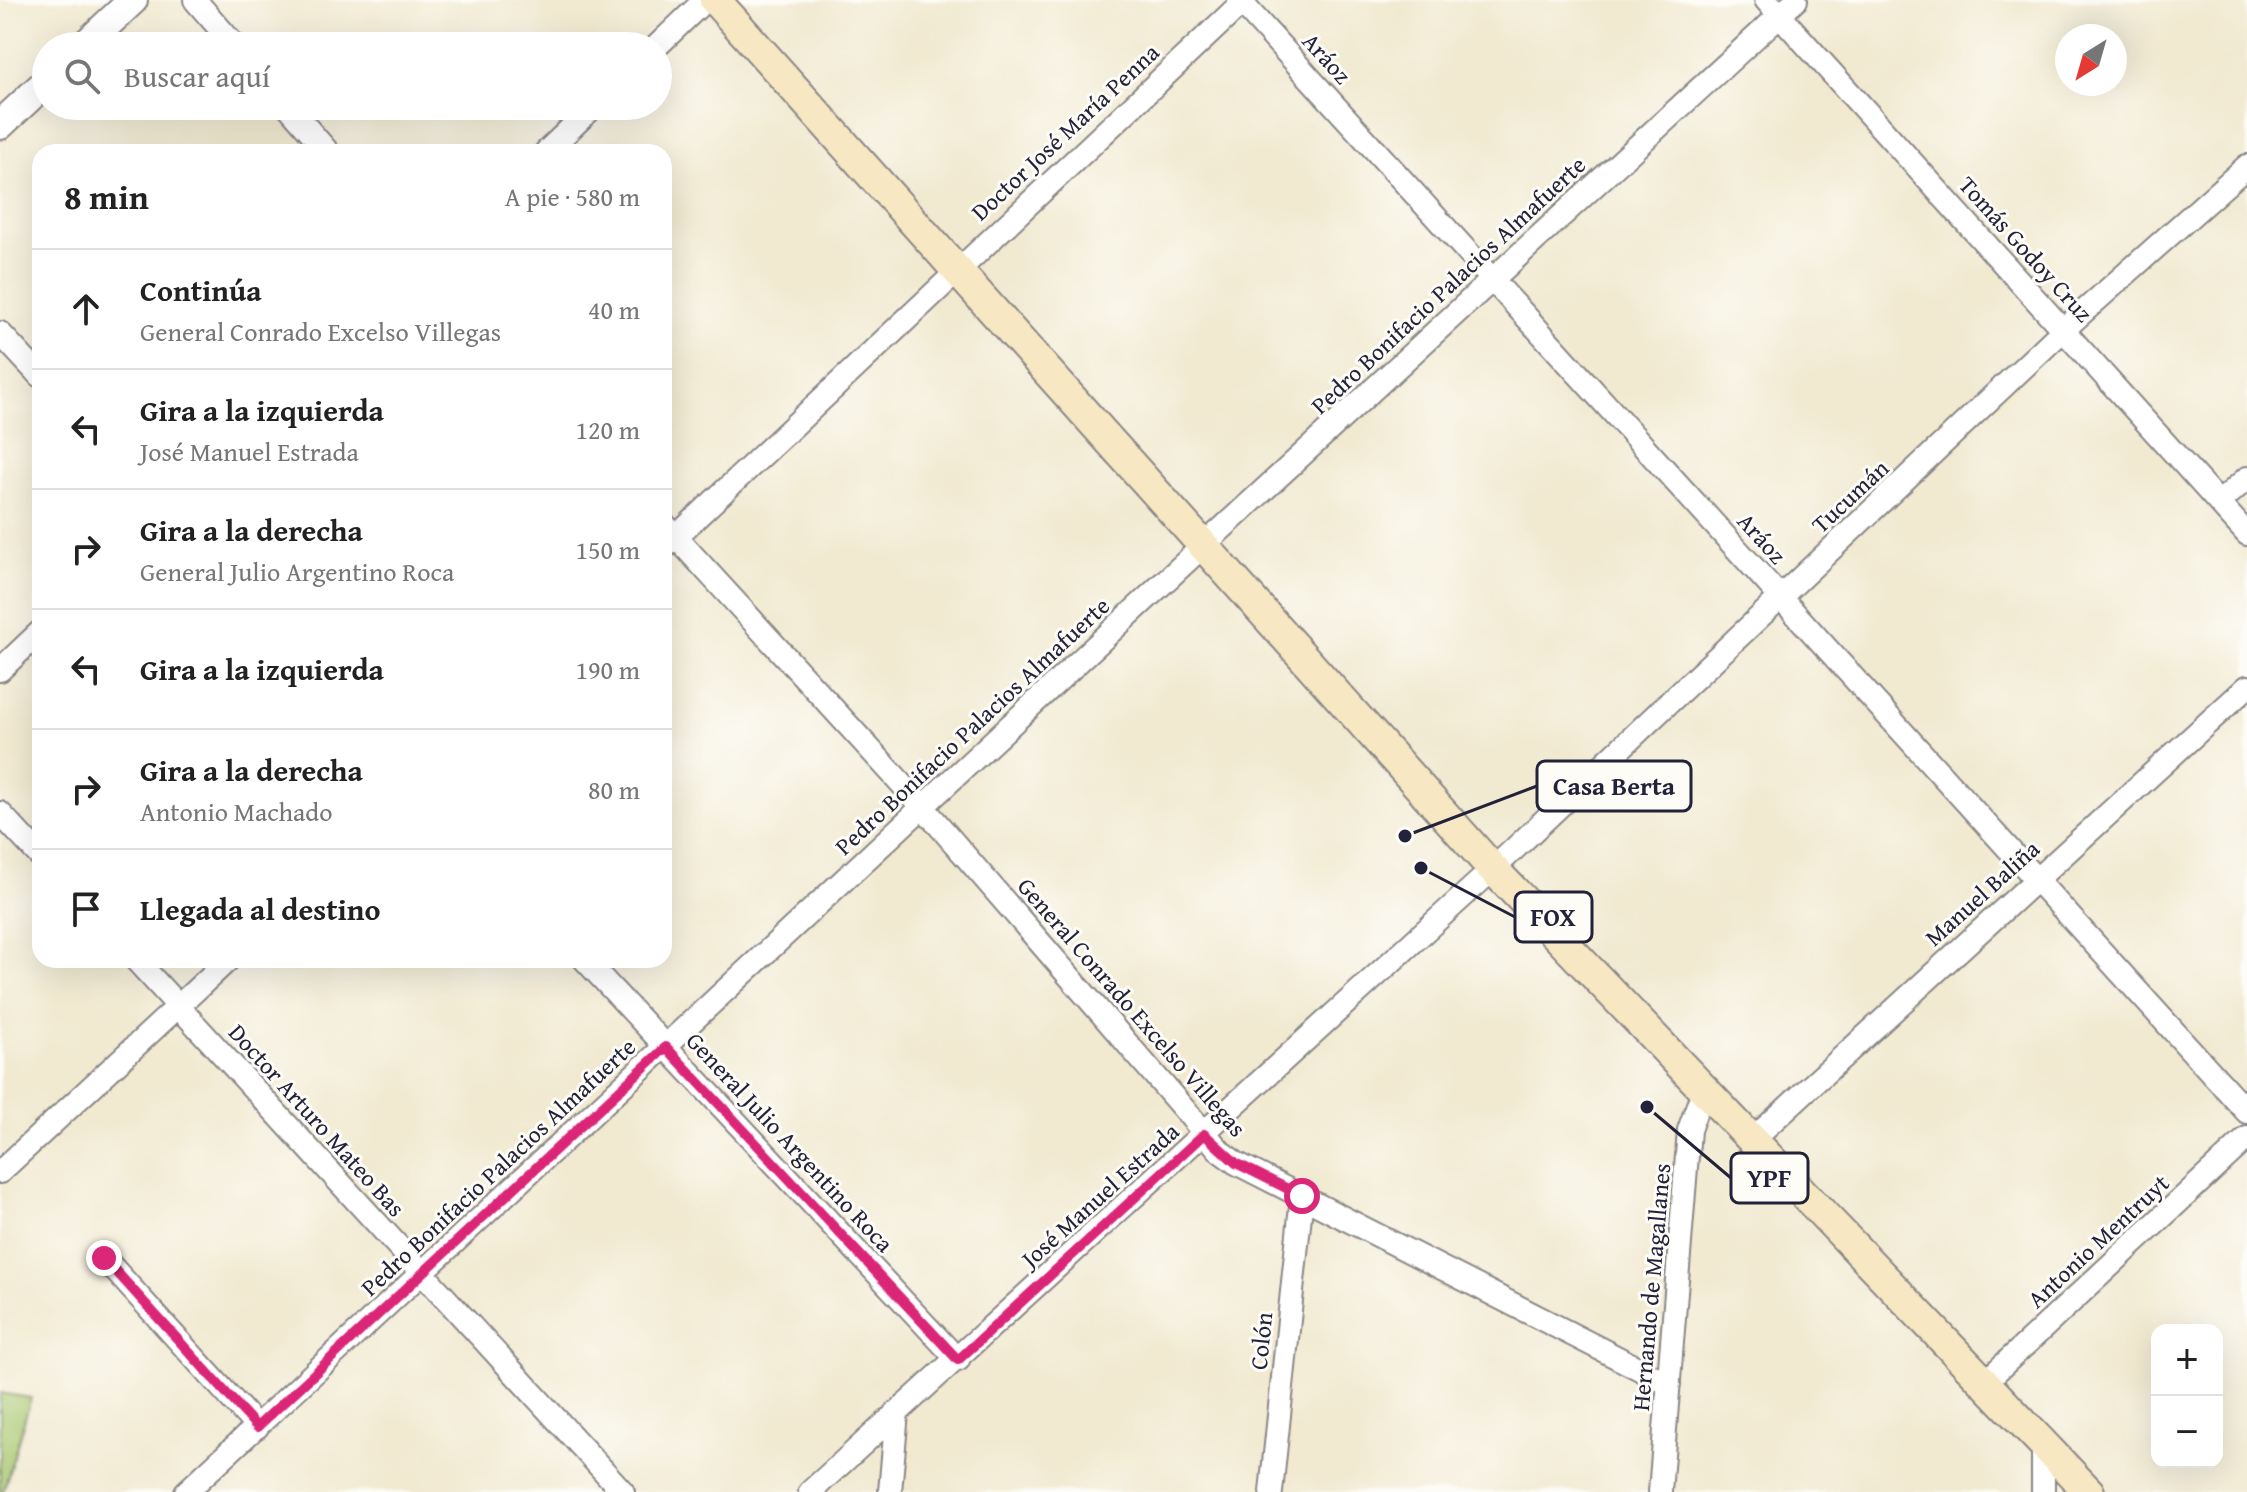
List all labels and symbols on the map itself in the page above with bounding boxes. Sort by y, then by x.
north arrow [2055,24,2127,96]
street label: Aráoz [1294,25,1360,91]
street label: Doctor José María Penna [963,35,1167,229]
street label: Pedro Bonifacio Palacios Almafuerte [1303,148,1593,422]
street label: Tomás Godoy Cruz [1951,168,2101,330]
street label: Tucumán [1804,451,1897,541]
street label: Aráoz [1729,505,1795,571]
street label: Pedro Bonifacio Palacios Almafuerte [827,589,1117,863]
callout: Casa Berta [1537,761,1691,811]
text: Casa Berta [1553,766,1676,805]
street label: Manuel Baliña [1917,831,2048,954]
street label: General Conrado Excelso Villegas [1009,870,1255,1144]
callout: FOX [1515,892,1592,942]
text: FOX [1530,897,1576,936]
street label: Doctor Arturo Mateo Bas [221,1016,413,1224]
street label: General Julio Argentino Roca [678,1024,902,1261]
street label: Pedro Bonifacio Palacios Almafuerte [353,1030,643,1304]
street label: José Manuel Estrada [1011,1114,1187,1278]
callout: YPF [1731,1153,1808,1203]
text: YPF [1747,1158,1791,1197]
street label: Hernando de Magallanes [1623,1162,1679,1412]
street label: Antonio Mentruyt [2019,1166,2177,1316]
route start [1284,1178,1320,1214]
route end [86,1240,122,1276]
street label: Colón [1241,1310,1281,1372]

